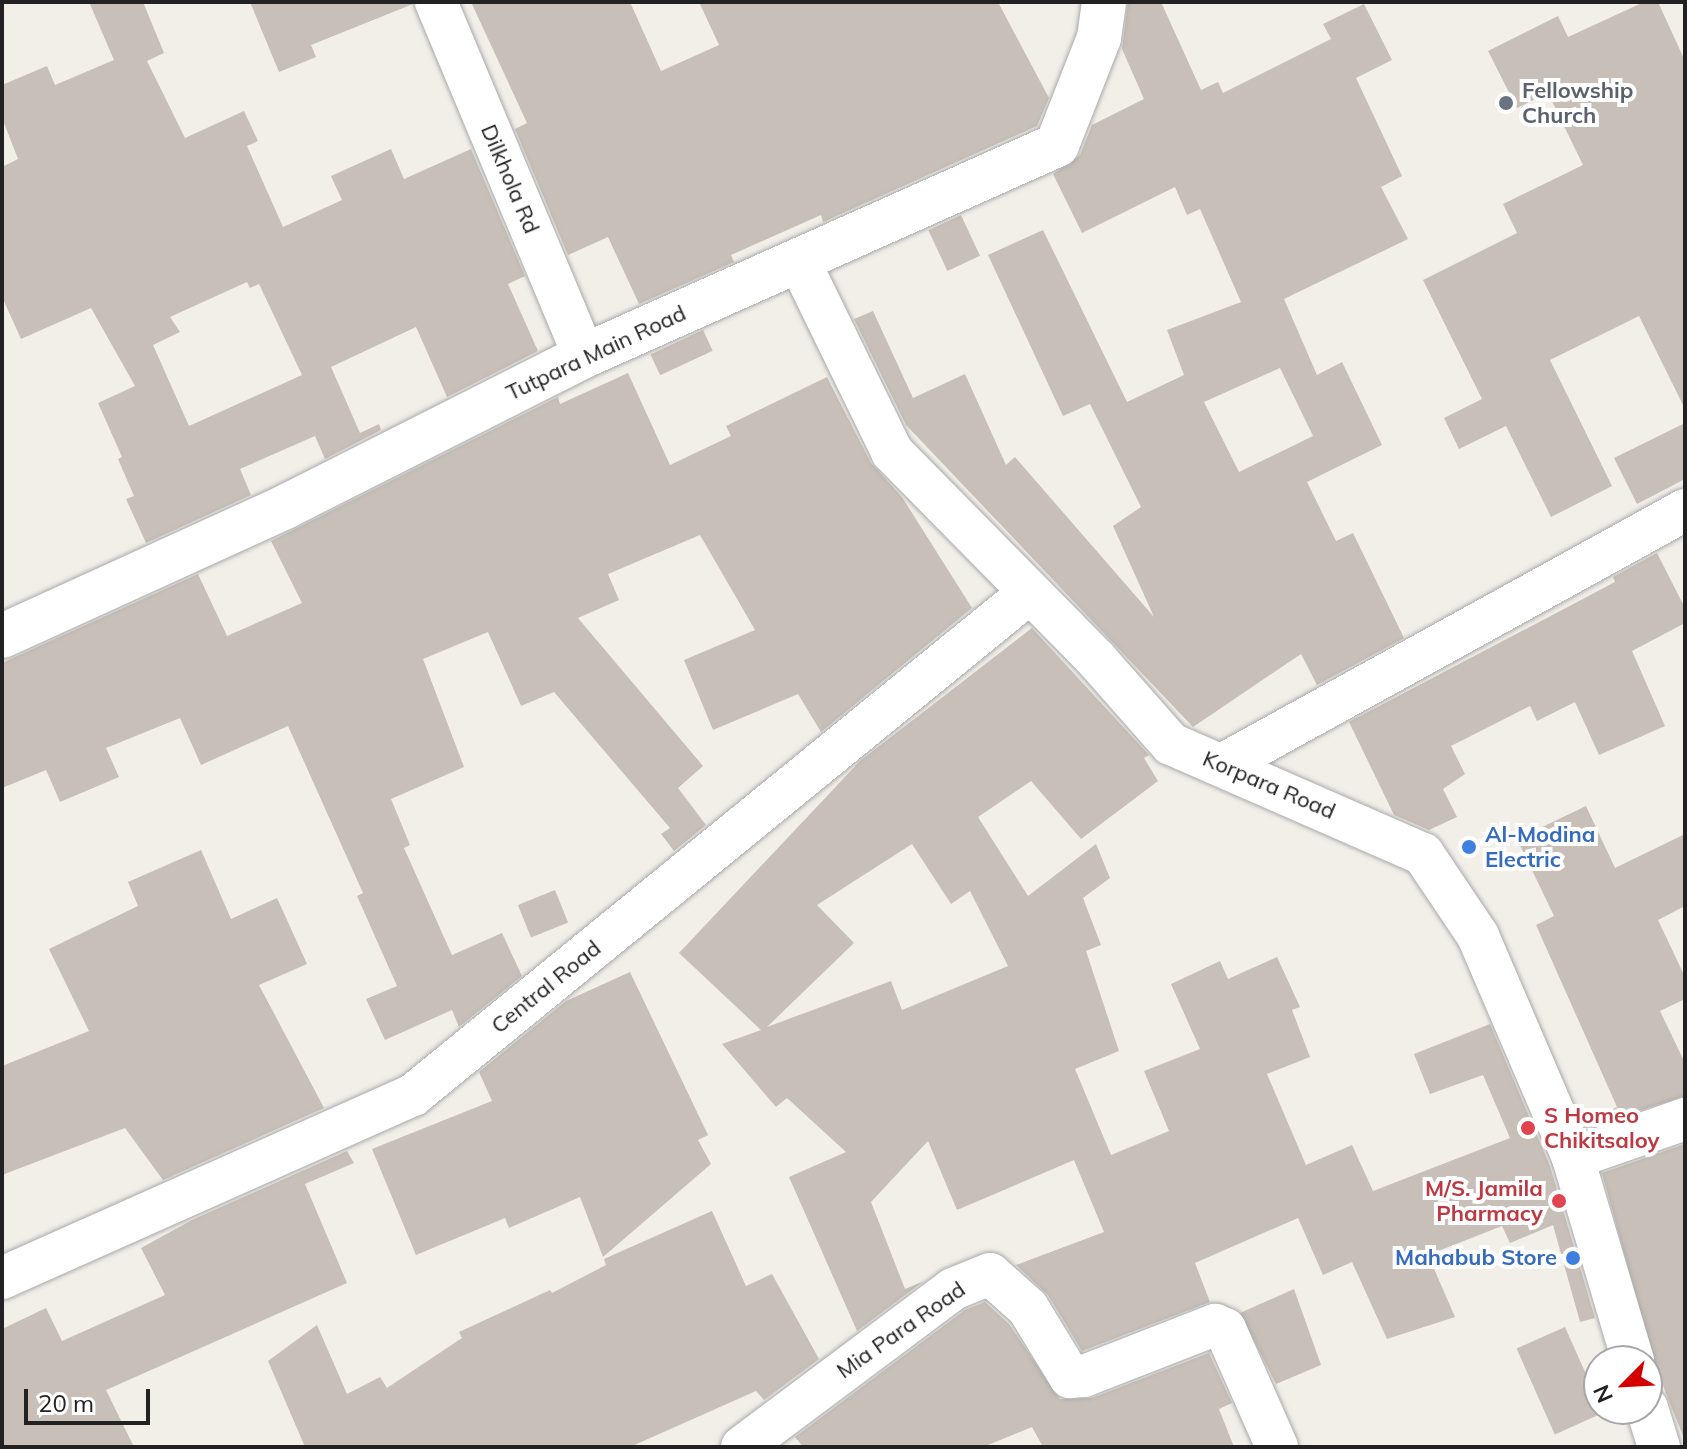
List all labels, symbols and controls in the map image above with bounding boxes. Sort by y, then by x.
place label: Fellowship Church [1522,77,1633,128]
marker: Fellowship Church [1497,94,1515,112]
street label: Dilkhola Rd [475,120,545,238]
street label: Tutpara Main Road [502,300,690,406]
street label: Korpara Road [1199,745,1339,825]
place label: Al-Modina Electric [1485,821,1595,872]
marker: Al-Modina Electric [1460,838,1478,856]
street label: Central Road [486,935,606,1039]
place label: S Homeo Chikitsaloy [1544,1102,1659,1154]
marker: S Homeo Chikitsaloy [1519,1119,1537,1137]
place label: M/S. Jamila Pharmacy [1425,1175,1543,1226]
marker: M/S. Jamila Pharmacy [1550,1192,1568,1210]
place label: Mahabub Store [1395,1245,1557,1271]
marker: Mahabub Store [1564,1249,1582,1267]
street label: Mia Para Road [832,1276,970,1384]
north arrow [1583,1345,1663,1425]
scale bar [28,1373,154,1423]
text: N [1587,1381,1619,1407]
text: 20 m [38,1388,94,1418]

